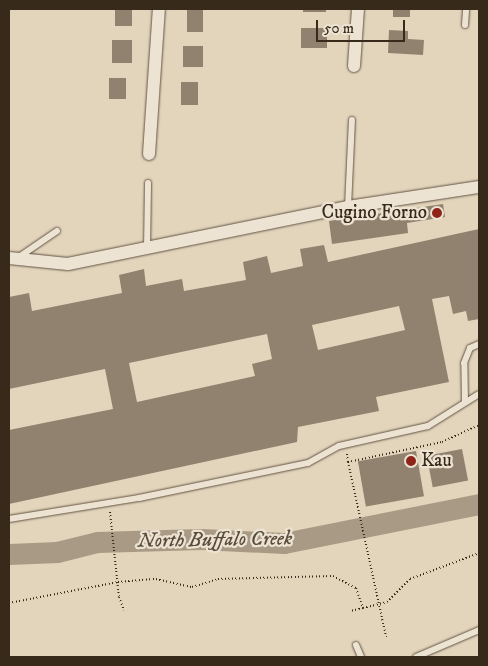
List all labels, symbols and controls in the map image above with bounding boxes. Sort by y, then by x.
scale bar [318,10,407,42]
text: 50 m [324,19,354,38]
place label: Cugino Forno [322,202,427,224]
marker: Cugino Forno [431,207,443,219]
place label: Kau [421,450,452,472]
marker: Kau [405,455,417,467]
water label: North Buffalo Creek [138,527,292,553]

